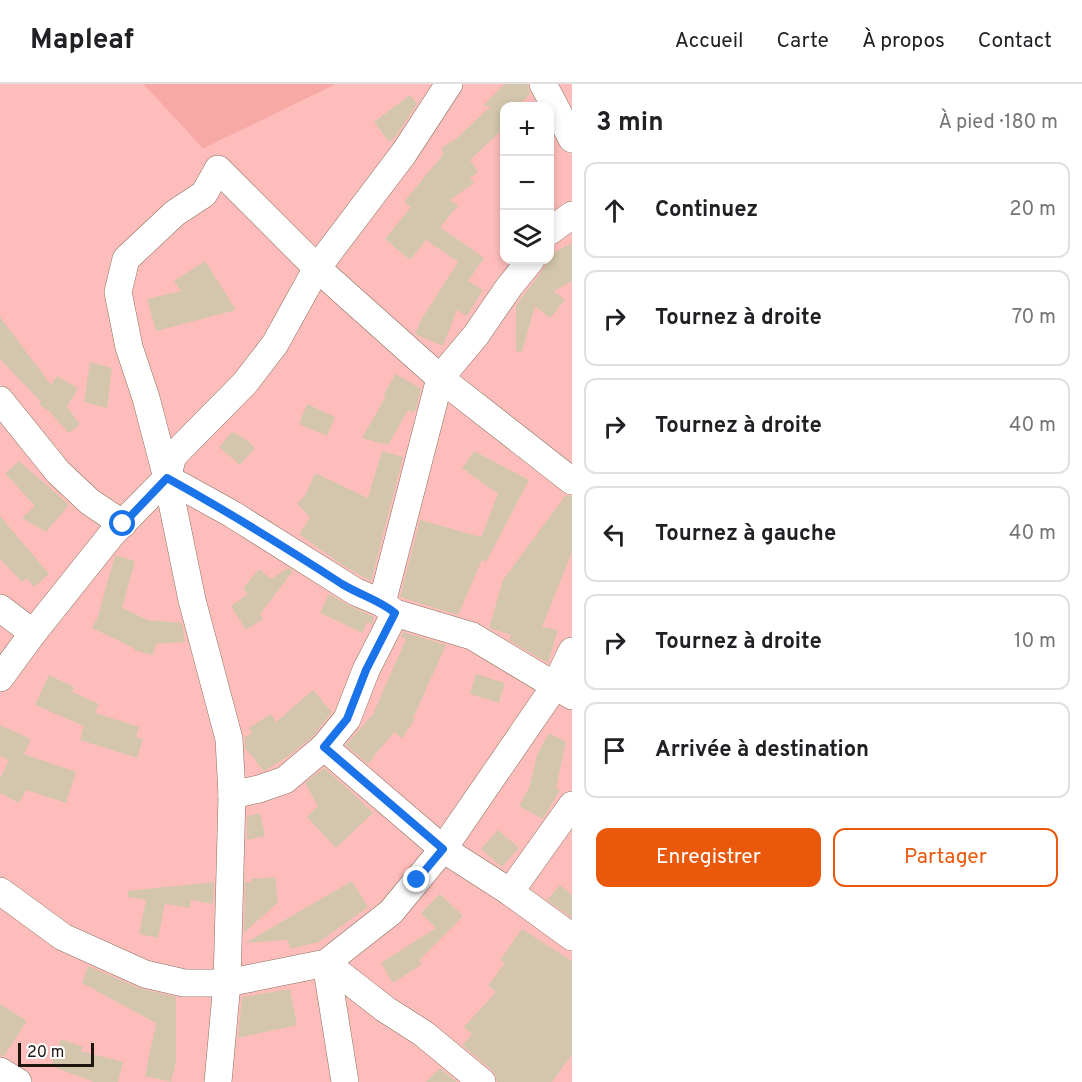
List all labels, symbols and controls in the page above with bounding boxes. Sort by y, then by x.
text: Mapleaf [30,23,134,59]
text: Accueil [675,28,744,55]
text: Carte [777,28,829,55]
text: À propos [862,28,945,55]
text: Contact [978,28,1052,55]
map controls [500,102,554,264]
button: + [500,102,554,156]
text: 3 min [596,107,664,140]
text: À pied · 180 m [938,110,1058,136]
button: − [500,156,554,210]
icon: ahead [598,194,631,227]
text: Continuez [655,197,758,224]
text: 20 m [1009,197,1056,223]
button: layers [500,210,554,264]
icon: right [598,302,631,335]
text: Tournez à droite [655,305,822,332]
text: 70 m [1012,305,1056,331]
icon: right [598,410,631,443]
text: Tournez à droite [655,413,822,440]
text: 40 m [1009,413,1056,439]
route start [109,510,135,536]
icon: left [598,518,631,551]
text: Tournez à gauche [655,521,836,548]
text: 40 m [1009,521,1056,547]
icon: right [598,626,631,659]
text: Tournez à droite [655,629,822,656]
text: 10 m [1014,629,1056,655]
icon: arrive [598,734,631,767]
text: Arrivée à destination [655,737,869,764]
button: Enregistrer [596,828,821,887]
button: Partager [833,828,1058,887]
route end [403,866,429,892]
scale bar [18,1040,94,1068]
text: 20 m [27,1043,64,1063]

